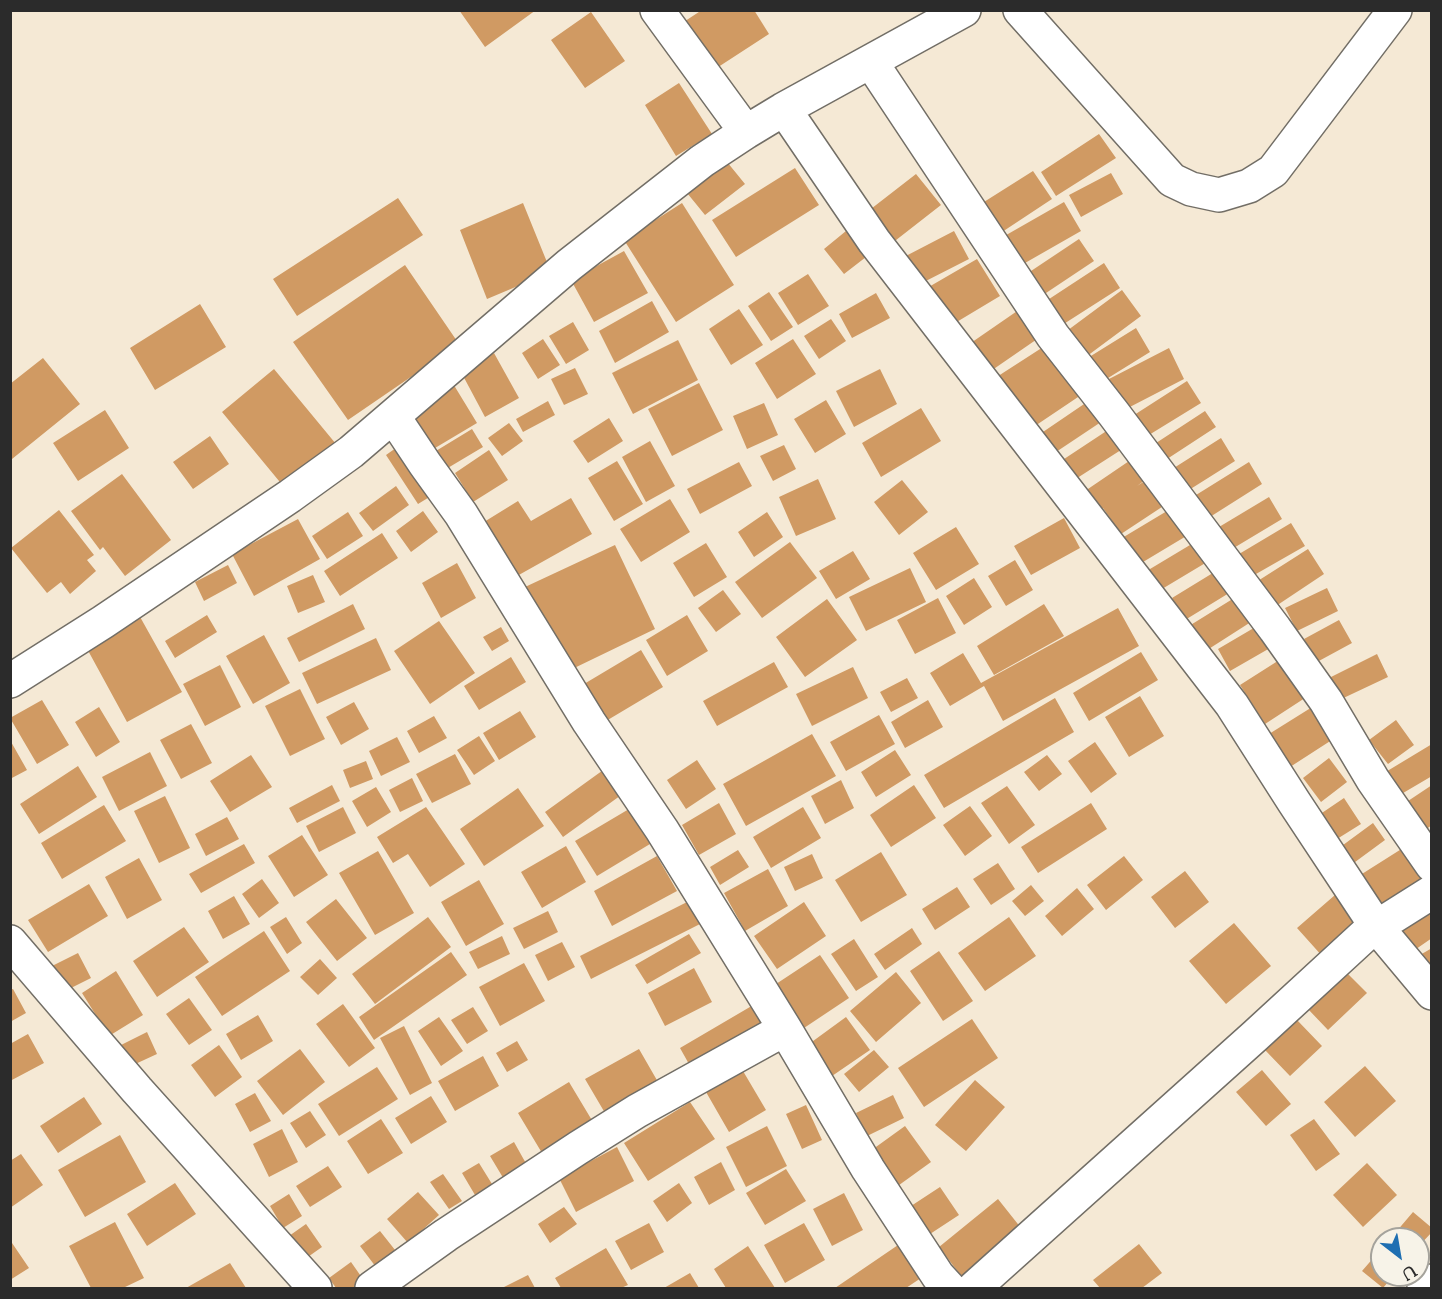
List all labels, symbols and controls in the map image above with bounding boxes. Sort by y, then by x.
north arrow [1370,1227,1430,1287]
text: U [1397,1258,1420,1284]

